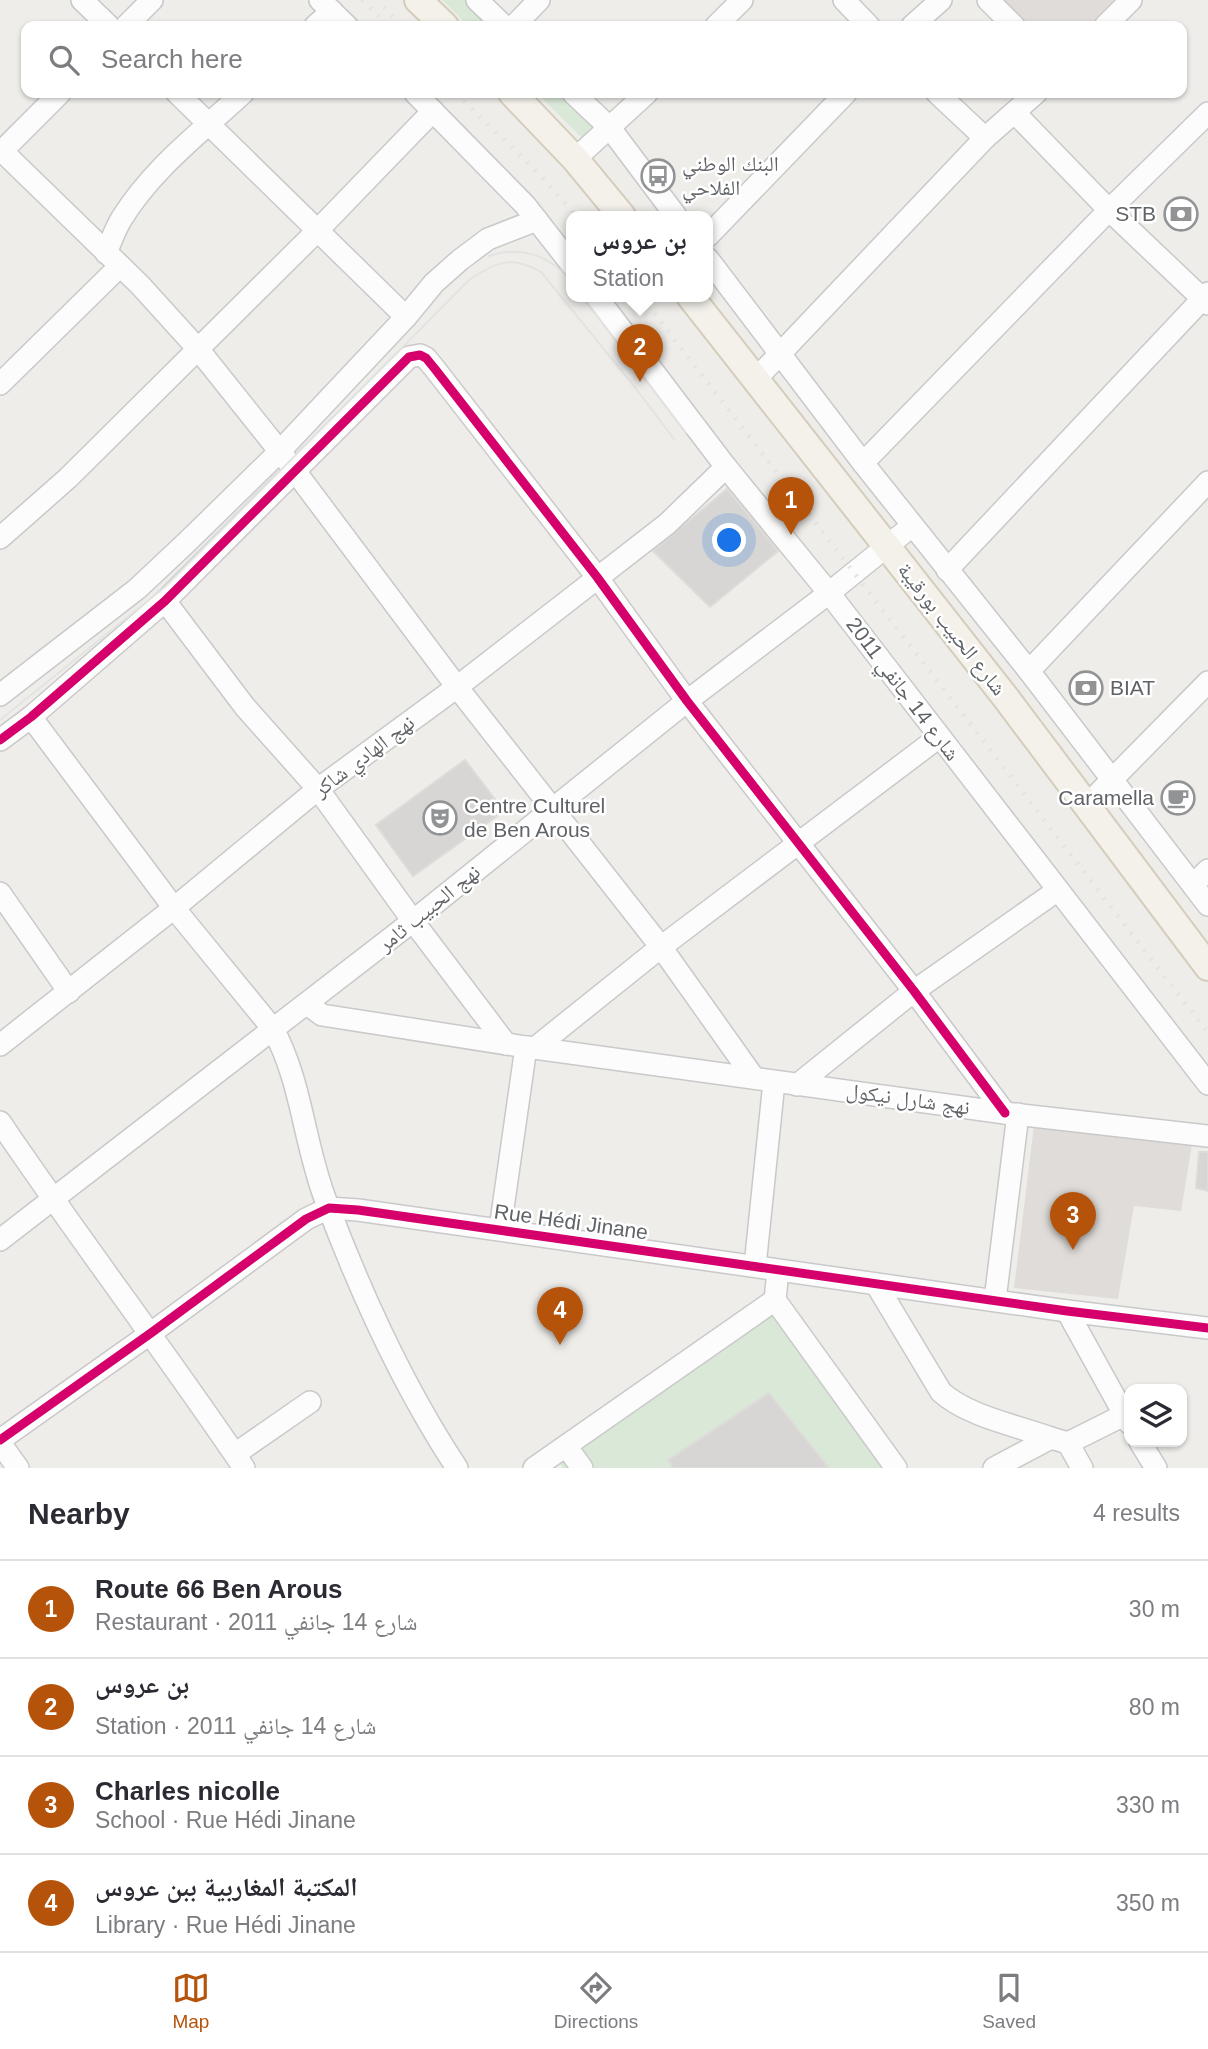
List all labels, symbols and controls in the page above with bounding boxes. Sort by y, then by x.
search box [21,21,1187,98]
icon: search [45,41,83,79]
text: Search here [101,44,243,74]
place label: البنك الوطني الفلاحي [682,152,779,204]
bus stop icon: البنك الوطني الفلاحي [639,157,677,195]
bank icon: STB [1162,195,1200,233]
place label: STB [1115,202,1156,225]
popup [566,211,713,302]
text: بن عروس [592,225,687,255]
text: Station [592,265,664,291]
pin: 2 [617,324,663,382]
pin: 1 [768,477,814,535]
your location [712,523,746,557]
street label: شارع الحبيب بورقيبة [892,558,1011,701]
street label: شارع 14 جانفي 2011 [838,613,965,768]
bank icon: BIAT [1067,669,1105,707]
place label: BIAT [1110,676,1155,699]
street label: نهج الهادي شاكر [308,710,422,806]
cafe icon: Caramella [1159,779,1197,817]
place label: Caramella [1058,786,1154,809]
place label: Centre Culturel de Ben Arous [464,794,605,841]
theatre icon: Centre Culturel de Ben Arous [421,799,459,837]
street label: نهج الحبيب ثامر [372,860,485,958]
street label: نهج شارل نيكول [845,1078,971,1121]
pin: 3 [1050,1192,1096,1250]
street label: Rue Hédi Jinane [493,1199,650,1244]
pin: 4 [537,1287,583,1345]
map controls [1124,1384,1187,1447]
button: layers [1124,1384,1187,1447]
text: Nearby [28,1497,130,1530]
text: 4 results [1093,1500,1180,1526]
text: Route 66 Ben Arous [95,1574,343,1604]
text: 1 [45,1596,57,1622]
text: 30 m [1129,1596,1180,1622]
text: Restaurant · شارع 14 جانفي 2011 [95,1609,417,1635]
text: بن عروس [95,1669,189,1699]
text: 2 [45,1694,57,1720]
text: 80 m [1129,1694,1180,1720]
text: Station · شارع 14 جانفي 2011 [95,1713,377,1739]
text: Charles nicolle [95,1776,280,1806]
text: 3 [45,1792,57,1818]
text: 330 m [1116,1792,1180,1818]
text: School · Rue Hédi Jinane [95,1807,356,1833]
text: المكتبة المغاربية ببن عروس [95,1872,358,1902]
text: 4 [45,1890,57,1916]
text: 350 m [1116,1890,1180,1916]
text: Library · Rue Hédi Jinane [95,1912,356,1938]
tab: Map [172,1969,210,2033]
tab: Directions [554,1969,638,2033]
tab: Saved [982,1969,1036,2033]

